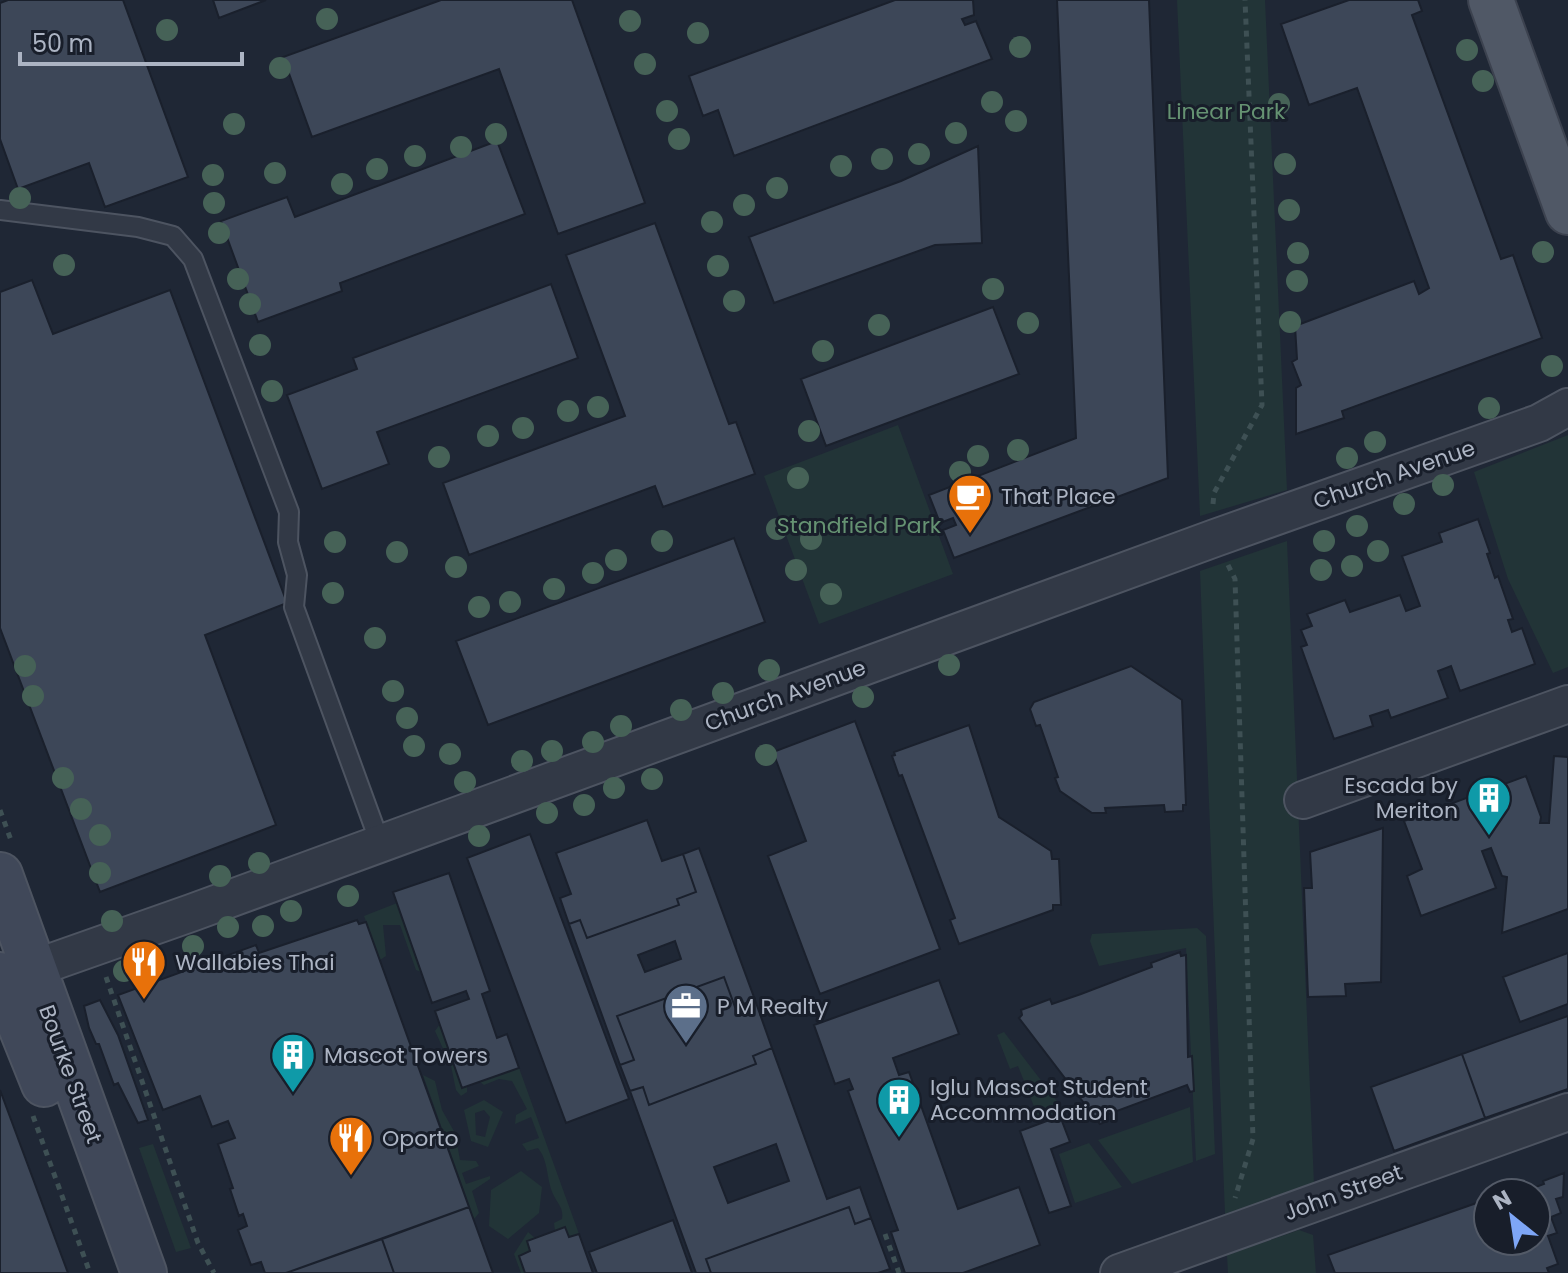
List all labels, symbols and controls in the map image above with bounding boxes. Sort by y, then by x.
scale bar [20,16,242,66]
text: 50 m [32,27,93,60]
park label: Linear Park [1167,96,1286,127]
street label: Church Avenue [1309,432,1479,517]
cafe icon: That Place [946,472,994,535]
place label: That Place [1001,481,1116,512]
park label: Standfield Park [777,510,942,541]
street label: Church Avenue [700,652,870,739]
place label: Escada by Meriton [1344,770,1459,826]
building icon: Escada by Meriton [1465,774,1513,837]
restaurant icon: Wallabies Thai [120,938,168,1001]
place label: Wallabies Thai [175,947,335,978]
office icon: P M Realty [662,982,710,1045]
place label: P M Realty [717,991,829,1022]
street label: Bourke Street [31,1001,110,1148]
building icon: Mascot Towers [269,1031,317,1094]
place label: Mascot Towers [324,1040,488,1071]
place label: Iglu Mascot Student Accommodation [930,1072,1148,1128]
building icon: Iglu Mascot Student Accommodation [875,1076,923,1139]
restaurant icon: Oporto [327,1114,375,1177]
place label: Oporto [382,1123,459,1154]
street label: John Street [1280,1157,1407,1228]
north arrow [1472,1177,1552,1257]
text: N [1487,1183,1517,1218]

